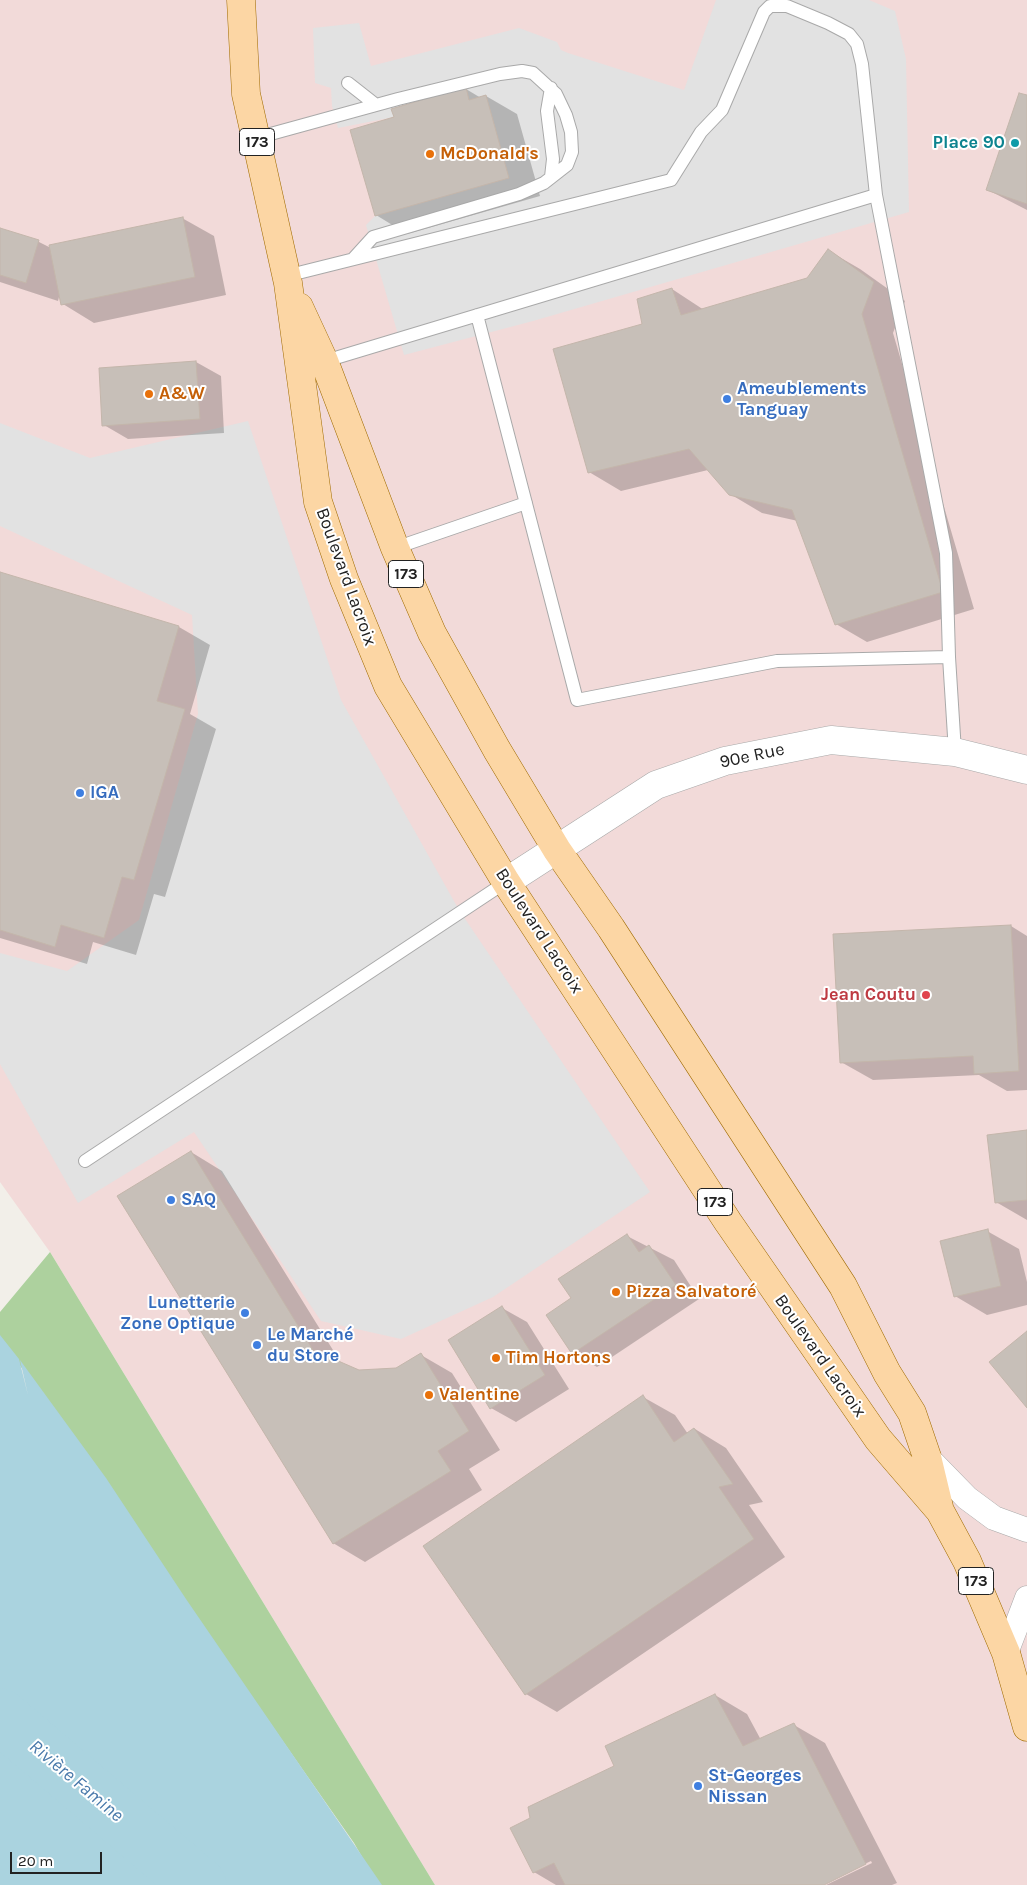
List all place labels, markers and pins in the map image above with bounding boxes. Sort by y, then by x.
place label: Place 90 [933,132,1005,154]
marker: Place 90 [1009,137,1021,149]
place label: McDonald's [440,143,539,165]
marker: McDonald's [424,148,436,160]
place label: Ameublements Tanguay [737,378,867,420]
place label: A&W [159,383,205,405]
marker: A&W [143,388,155,400]
marker: Ameublements Tanguay [721,393,733,405]
place label: IGA [90,782,119,804]
marker: IGA [74,787,86,799]
place label: Jean Coutu [821,984,916,1006]
marker: Jean Coutu [920,989,932,1001]
place label: SAQ [181,1189,216,1211]
marker: SAQ [165,1194,177,1206]
place label: Pizza Salvatoré [626,1281,757,1303]
marker: Pizza Salvatoré [610,1286,622,1298]
place label: Lunetterie Zone Optique [120,1292,235,1335]
marker: Lunetterie Zone Optique [239,1307,251,1319]
place label: Le Marché du Store [267,1324,354,1366]
marker: Le Marché du Store [251,1339,263,1351]
place label: Tim Hortons [506,1347,611,1369]
marker: Tim Hortons [490,1352,502,1364]
place label: Valentine [439,1384,520,1406]
marker: Valentine [423,1389,435,1401]
place label: St-Georges Nissan [708,1765,802,1808]
marker: St-Georges Nissan [692,1780,704,1792]

